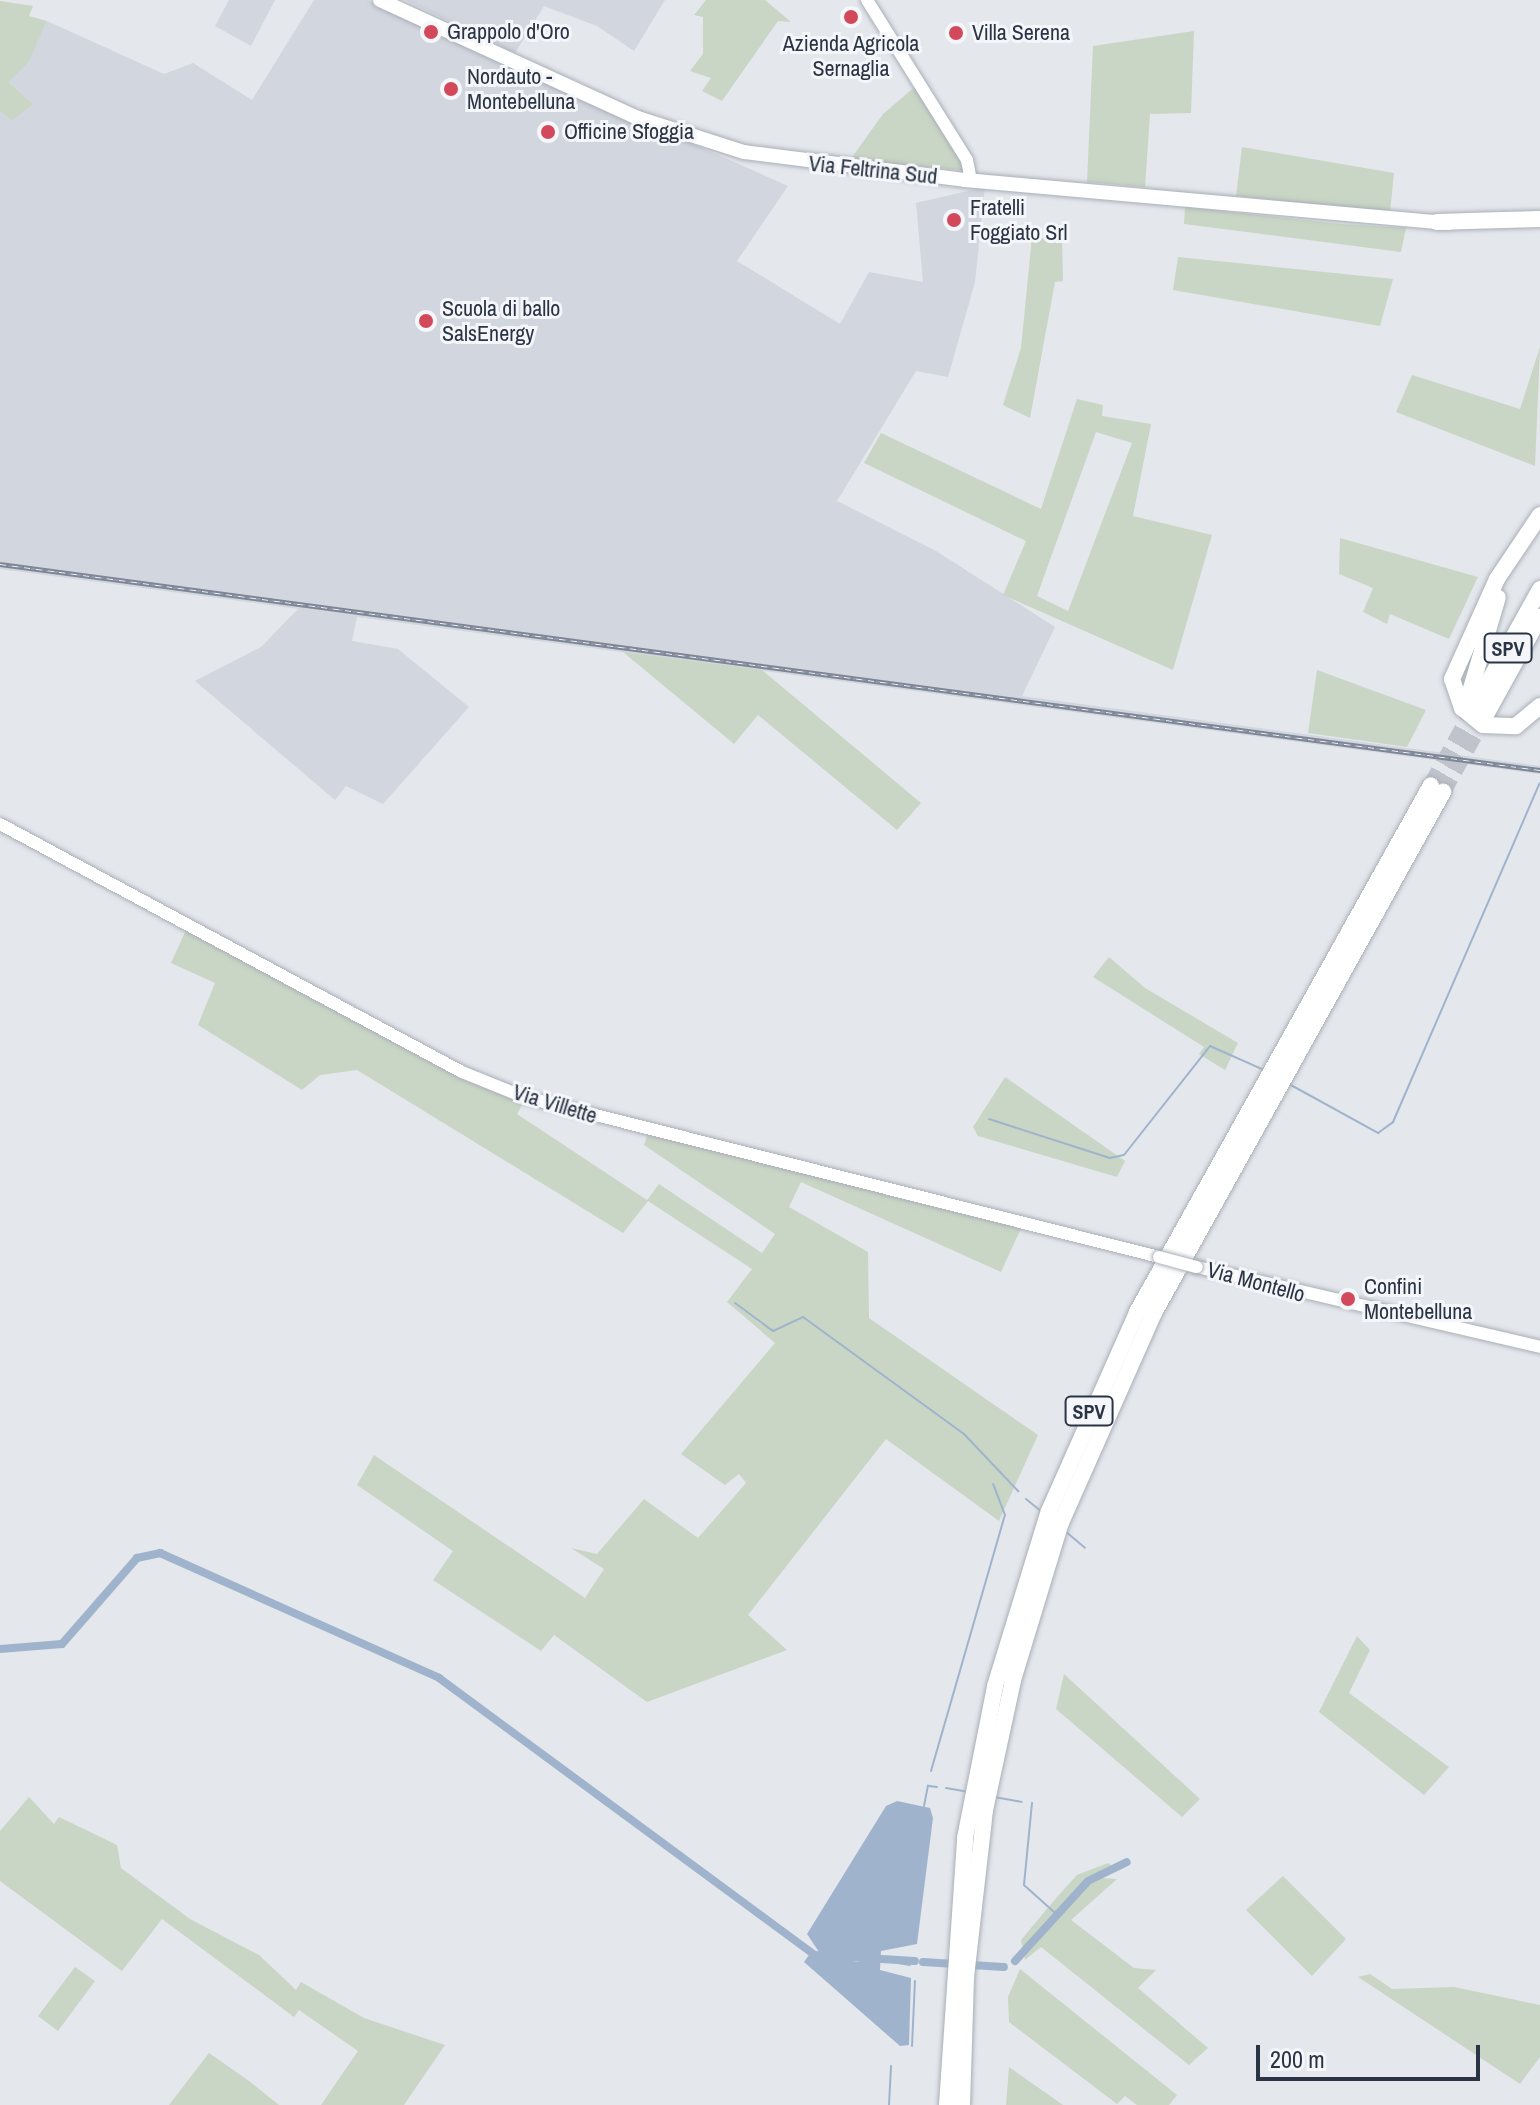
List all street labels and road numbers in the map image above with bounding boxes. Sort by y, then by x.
street label: Via Feltrina Sud [807,150,939,190]
road number: SPV [1482,632,1534,664]
street label: Via Villette [510,1079,600,1129]
street label: Via Montello [1204,1256,1308,1308]
road number: SPV [1063,1395,1115,1427]

